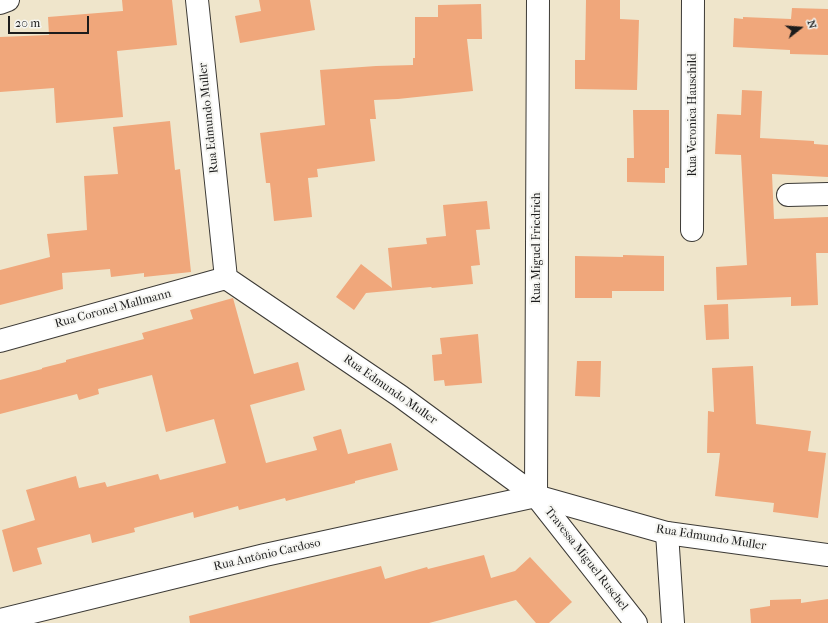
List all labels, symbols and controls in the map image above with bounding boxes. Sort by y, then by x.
scale bar [10,8,91,34]
north arrow [780,8,820,48]
text: 20 m [15,16,40,30]
text: N [805,18,819,30]
street label: Rua Veronica Hauschild [686,54,700,176]
street label: Rua Edmundo Muller [196,62,222,174]
street label: Rua Miguel Friedrich [530,192,544,304]
street label: Rua Coronel Mallmann [53,287,173,331]
street label: Rua Edmundo Muller [340,352,440,428]
street label: Travessa Miguel Ruschel [541,505,631,613]
street label: Rua Edmundo Muller [655,522,767,554]
street label: Rua Antônio Cardoso [212,536,322,574]

